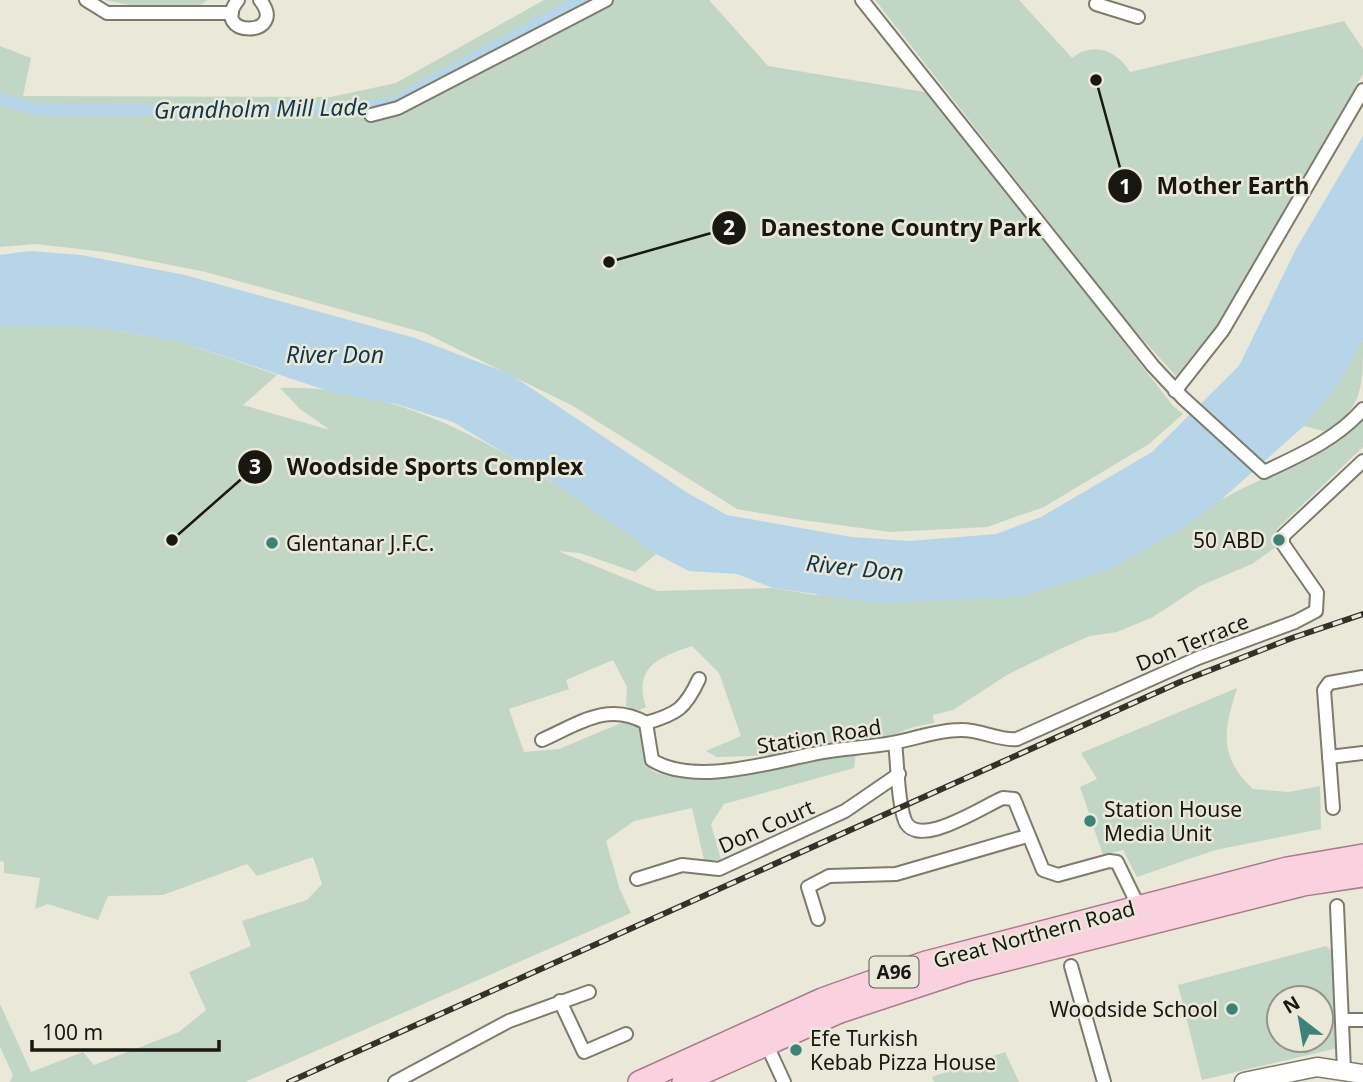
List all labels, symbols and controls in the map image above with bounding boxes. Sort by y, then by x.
water label: Grandholm Mill Lade [154,90,368,126]
callout: Mother Earth [1108,164,1323,208]
text: Mother Earth [1157,169,1309,201]
text: 1 [1119,172,1131,200]
callout: Danestone Country Park [712,206,1056,250]
text: Danestone Country Park [761,211,1042,243]
text: 2 [723,213,735,241]
water label: River Don [286,338,384,370]
callout: Woodside Sports Complex [238,445,597,489]
text: Woodside Sports Complex [287,450,584,482]
text: 3 [249,452,261,480]
place label: 50 ABD [1193,526,1265,554]
place label: Glentanar J.F.C. [286,529,434,557]
marker: 50 ABD [1271,532,1287,548]
marker: Glentanar J.F.C. [264,535,280,551]
water label: River Don [805,546,905,588]
street label: Don Terrace [1132,607,1252,677]
street label: Station Road [755,712,883,760]
street label: Don Court [714,792,819,859]
place label: Station House Media Unit [1104,795,1242,847]
marker: Station House Media Unit [1082,813,1098,829]
street label: Great Northern Road [930,894,1138,974]
road number: A96 [870,956,918,988]
north arrow [1265,984,1335,1054]
text: N [1278,989,1305,1020]
place label: Woodside School [1049,995,1218,1023]
marker: Woodside School [1224,1001,1240,1017]
scale bar [32,1009,219,1052]
text: 100 m [42,1018,103,1046]
place label: Efe Turkish Kebab Pizza House [810,1024,996,1076]
marker: Efe Turkish Kebab Pizza House [788,1042,804,1058]

